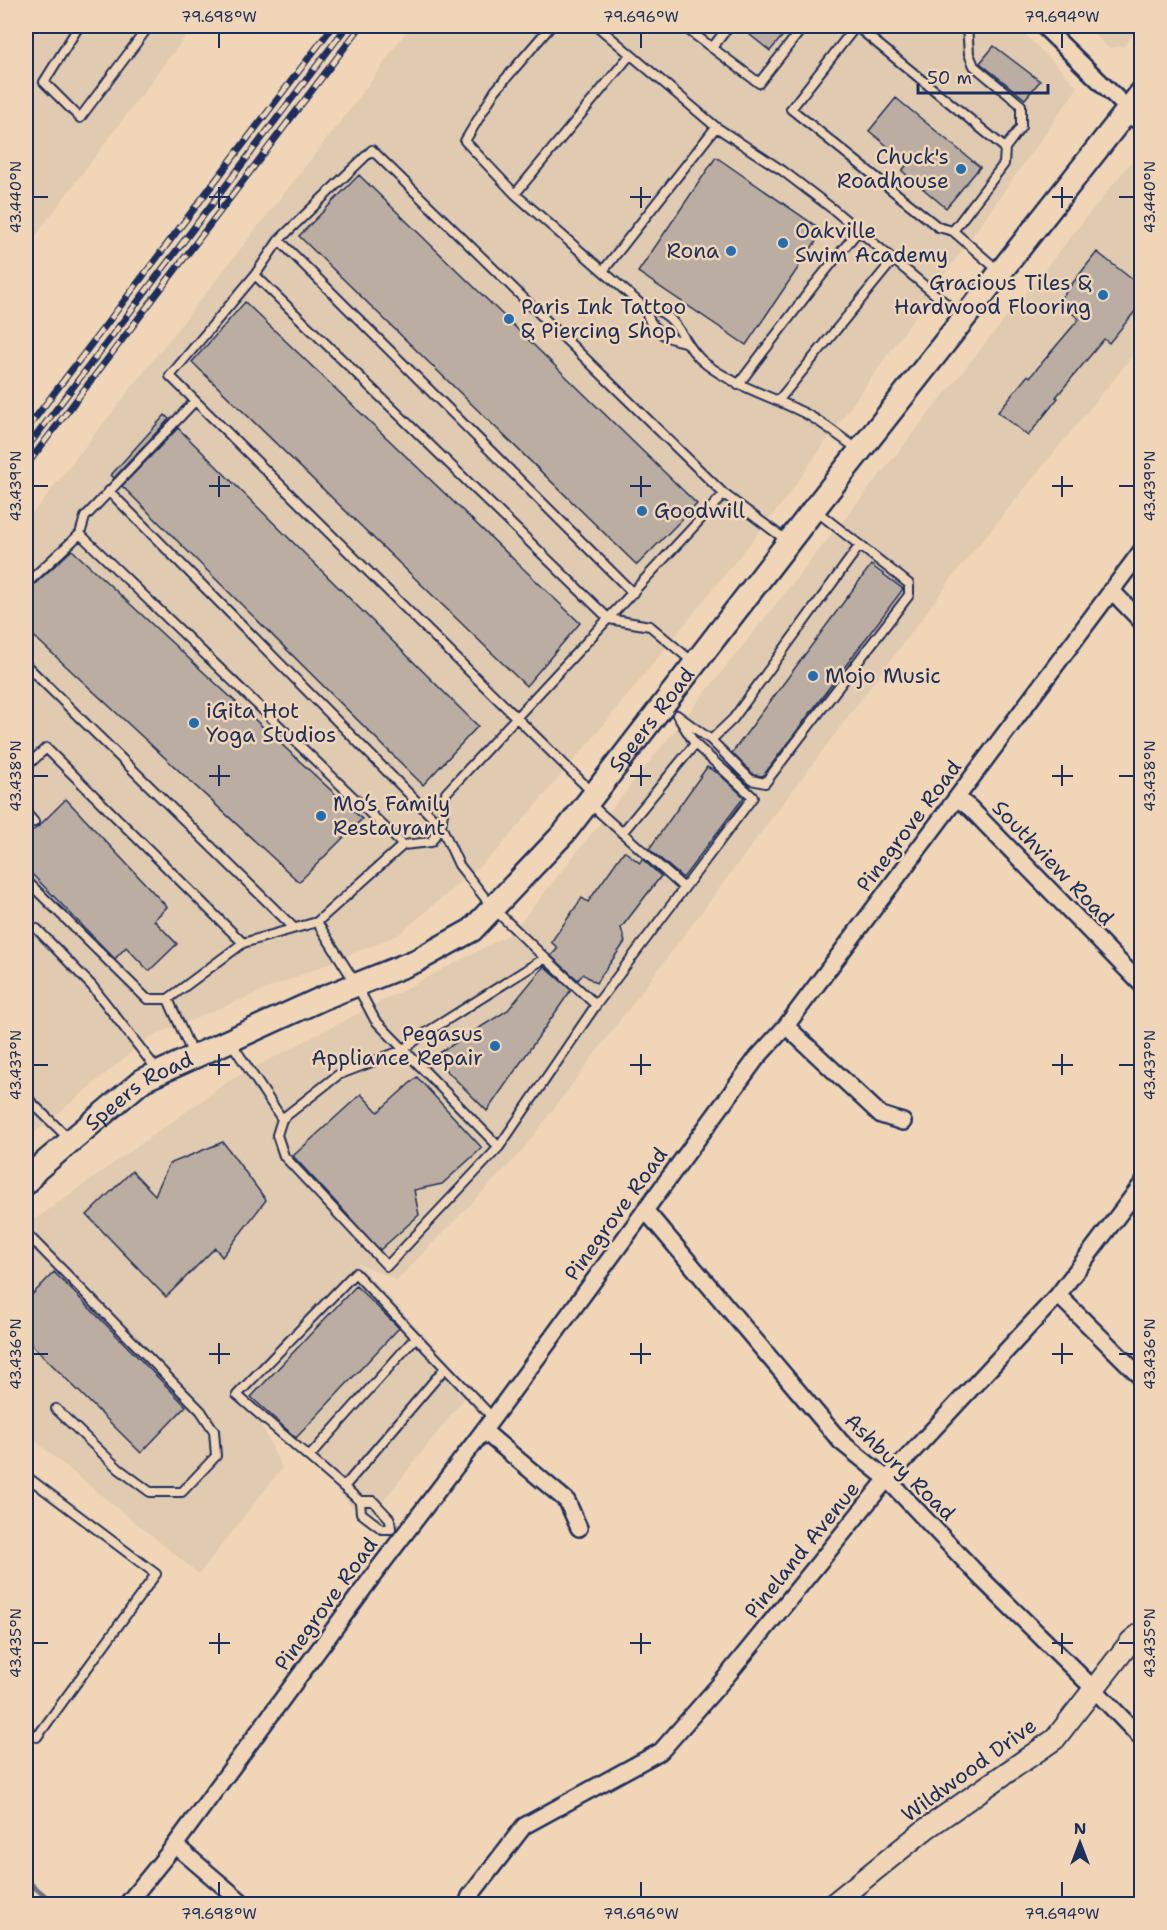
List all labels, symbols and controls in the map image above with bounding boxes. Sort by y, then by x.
text: 79.698°W [181,7,257,27]
text: 79.696°W [603,7,679,27]
text: 79.694°W [1024,7,1100,27]
scale bar [918,57,1048,95]
text: 50 m [927,66,972,90]
place label: Chuck's Roadhouse [837,143,949,195]
text: 43.440°N [6,161,26,233]
text: 43.440°N [1140,161,1160,233]
marker: Chuck's Roadhouse [954,162,968,176]
place label: Oakville Swim Academy [795,217,948,269]
marker: Oakville Swim Academy [776,236,790,250]
place label: Rona [667,237,719,265]
marker: Rona [724,244,738,258]
place label: Gracious Tiles & Hardwood Flooring [894,269,1092,321]
marker: Gracious Tiles & Hardwood Flooring [1096,288,1110,302]
place label: Paris Ink Tattoo & Piercing Shop [521,293,686,345]
marker: Paris Ink Tattoo & Piercing Shop [502,312,516,326]
text: 43.439°N [6,450,26,522]
text: 43.439°N [1140,450,1160,522]
place label: Goodwill [654,497,746,525]
marker: Goodwill [635,504,649,518]
street label: Speers Road [602,661,701,778]
place label: Mojo Music [825,662,941,690]
marker: Mojo Music [806,669,820,683]
place label: iGita Hot Yoga Studios [206,697,336,749]
marker: iGita Hot Yoga Studios [187,716,201,730]
text: 43.438°N [6,740,26,812]
text: 43.438°N [1140,740,1160,812]
street label: Pinegrove Road [850,754,968,898]
place label: Mo‘s Family Restaurant [333,790,450,842]
street label: Southview Road [986,794,1120,932]
marker: Mo‘s Family Restaurant [314,809,328,823]
place label: Pegasus Appliance Repair [311,1020,483,1072]
text: 43.437°N [6,1030,26,1100]
text: 43.437°N [1140,1030,1160,1100]
marker: Pegasus Appliance Repair [488,1039,502,1053]
street label: Speers Road [79,1045,198,1137]
street label: Pinegrove Road [558,1142,674,1286]
text: 43.436°N [6,1318,26,1390]
text: 43.436°N [1140,1318,1160,1390]
street label: Ashbury Road [839,1407,961,1527]
street label: Pineland Avenue [738,1476,866,1624]
street label: Pinegrove Road [268,1532,384,1676]
text: 43.435°N [6,1608,26,1678]
text: 43.435°N [1140,1608,1160,1678]
street label: Wildwood Drive [896,1711,1042,1829]
north arrow [1050,1813,1110,1873]
text: N [1074,1818,1086,1839]
text: 79.698°W [181,1904,257,1924]
text: 79.696°W [603,1904,679,1924]
text: 79.694°W [1024,1904,1100,1924]

